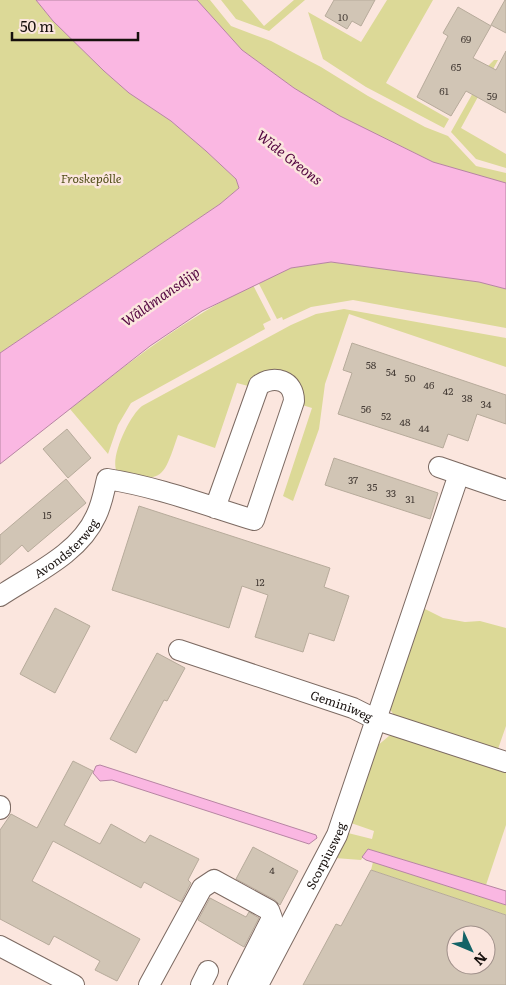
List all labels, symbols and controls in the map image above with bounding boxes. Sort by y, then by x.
house number: 10 [338,9,348,24]
scale bar [12,10,139,42]
text: 50 m [20,14,54,37]
house number: 69 [461,31,471,46]
house number: 65 [451,59,461,74]
house number: 61 [439,83,449,98]
house number: 59 [487,88,497,103]
water label: Wide Greons [253,125,327,189]
park label: Froskepôlle [61,169,122,187]
water label: Wâldmansdjip [117,262,203,330]
house number: 58 [366,357,377,372]
house number: 54 [386,364,397,379]
house number: 50 [405,370,416,385]
house number: 46 [424,377,435,392]
house number: 42 [443,383,453,398]
house number: 38 [462,390,473,405]
house number: 34 [481,396,492,411]
house number: 56 [361,401,372,416]
house number: 52 [381,408,391,423]
house number: 48 [399,414,411,429]
house number: 44 [418,420,430,435]
house number: 37 [348,472,358,487]
house number: 35 [367,479,377,494]
house number: 33 [386,485,396,500]
house number: 31 [405,491,415,506]
house number: 15 [42,507,52,522]
street label: Avondsterweg [30,515,102,582]
house number: 12 [255,574,265,589]
street label: Geminiweg [308,685,376,726]
street label: Scorpiusweg [301,819,350,892]
house number: 4 [269,862,275,877]
north arrow [446,925,496,975]
text: N [470,949,492,971]

